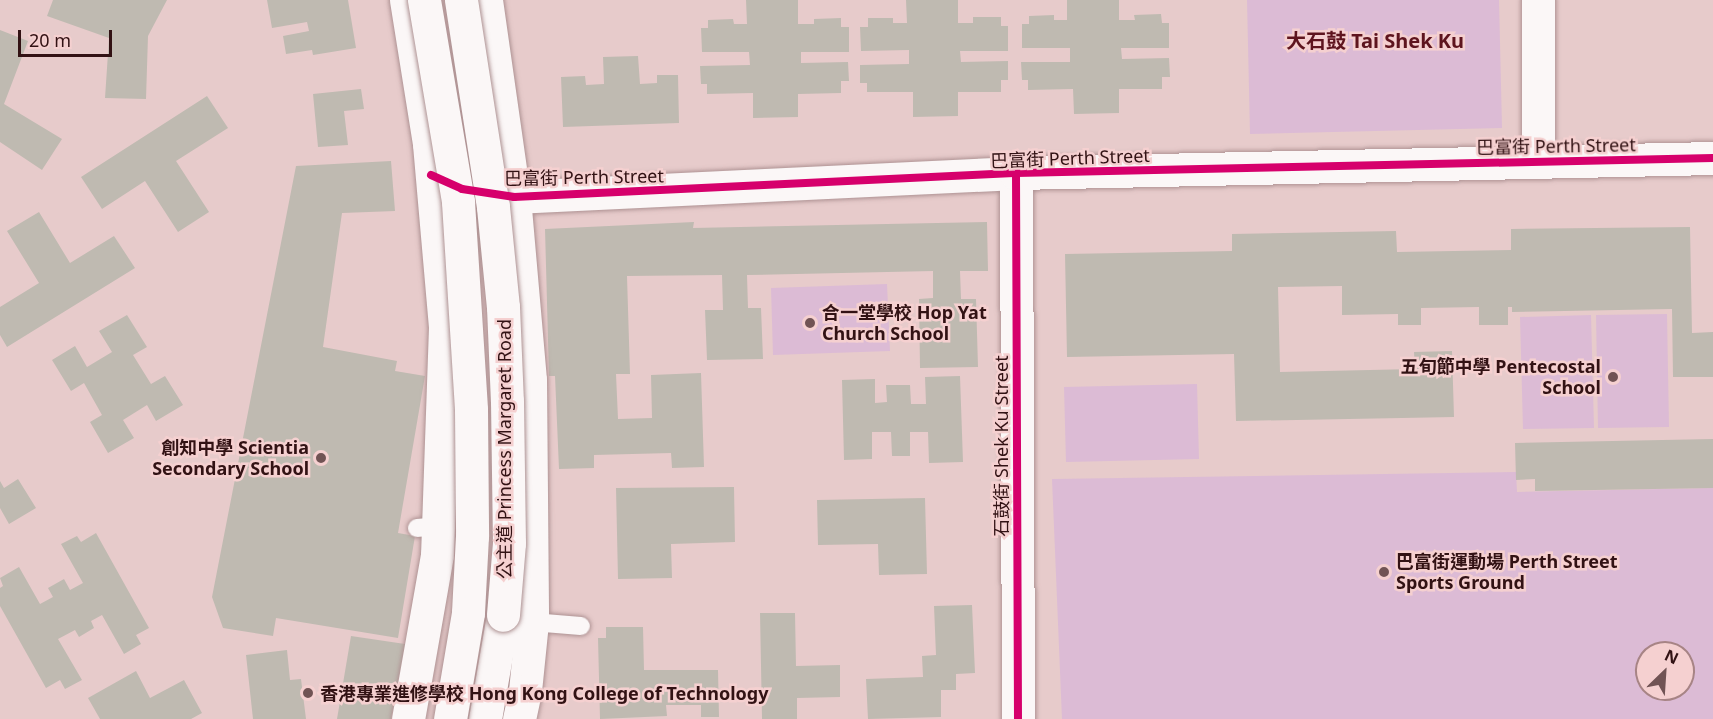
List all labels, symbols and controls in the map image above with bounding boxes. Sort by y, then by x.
scale bar [21,18,116,56]
text: 20 m [29,28,71,52]
district label: 大石鼓 Tai Shek Ku [1286,28,1464,52]
street label: 巴富街 Perth Street [1476,134,1636,158]
street label: 巴富街 Perth Street [990,144,1150,172]
street label: 巴富街 Perth Street [504,165,664,189]
place label: 合一堂學校 Hop Yat Church School [822,302,987,344]
marker: 合一堂學校 Hop Yat Church School [803,316,817,330]
street label: 公主道 Princess Margaret Road [493,319,515,579]
street label: 石鼓街 Shek Ku Street [990,355,1012,537]
place label: 五旬節中學 Pentecostal School [1401,356,1601,398]
marker: 五旬節中學 Pentecostal School [1606,370,1620,384]
place label: 創知中學 Scientia Secondary School [152,437,309,480]
marker: 創知中學 Scientia Secondary School [314,451,328,465]
place label: 巴富街運動場 Perth Street Sports Ground [1396,551,1618,594]
marker: 巴富街運動場 Perth Street Sports Ground [1377,565,1391,579]
north arrow [1635,641,1695,701]
text: N [1661,644,1682,669]
place label: 香港專業進修學校 Hong Kong College of Technology [320,682,768,704]
marker: 香港專業進修學校 Hong Kong College of Technology [301,686,315,700]

